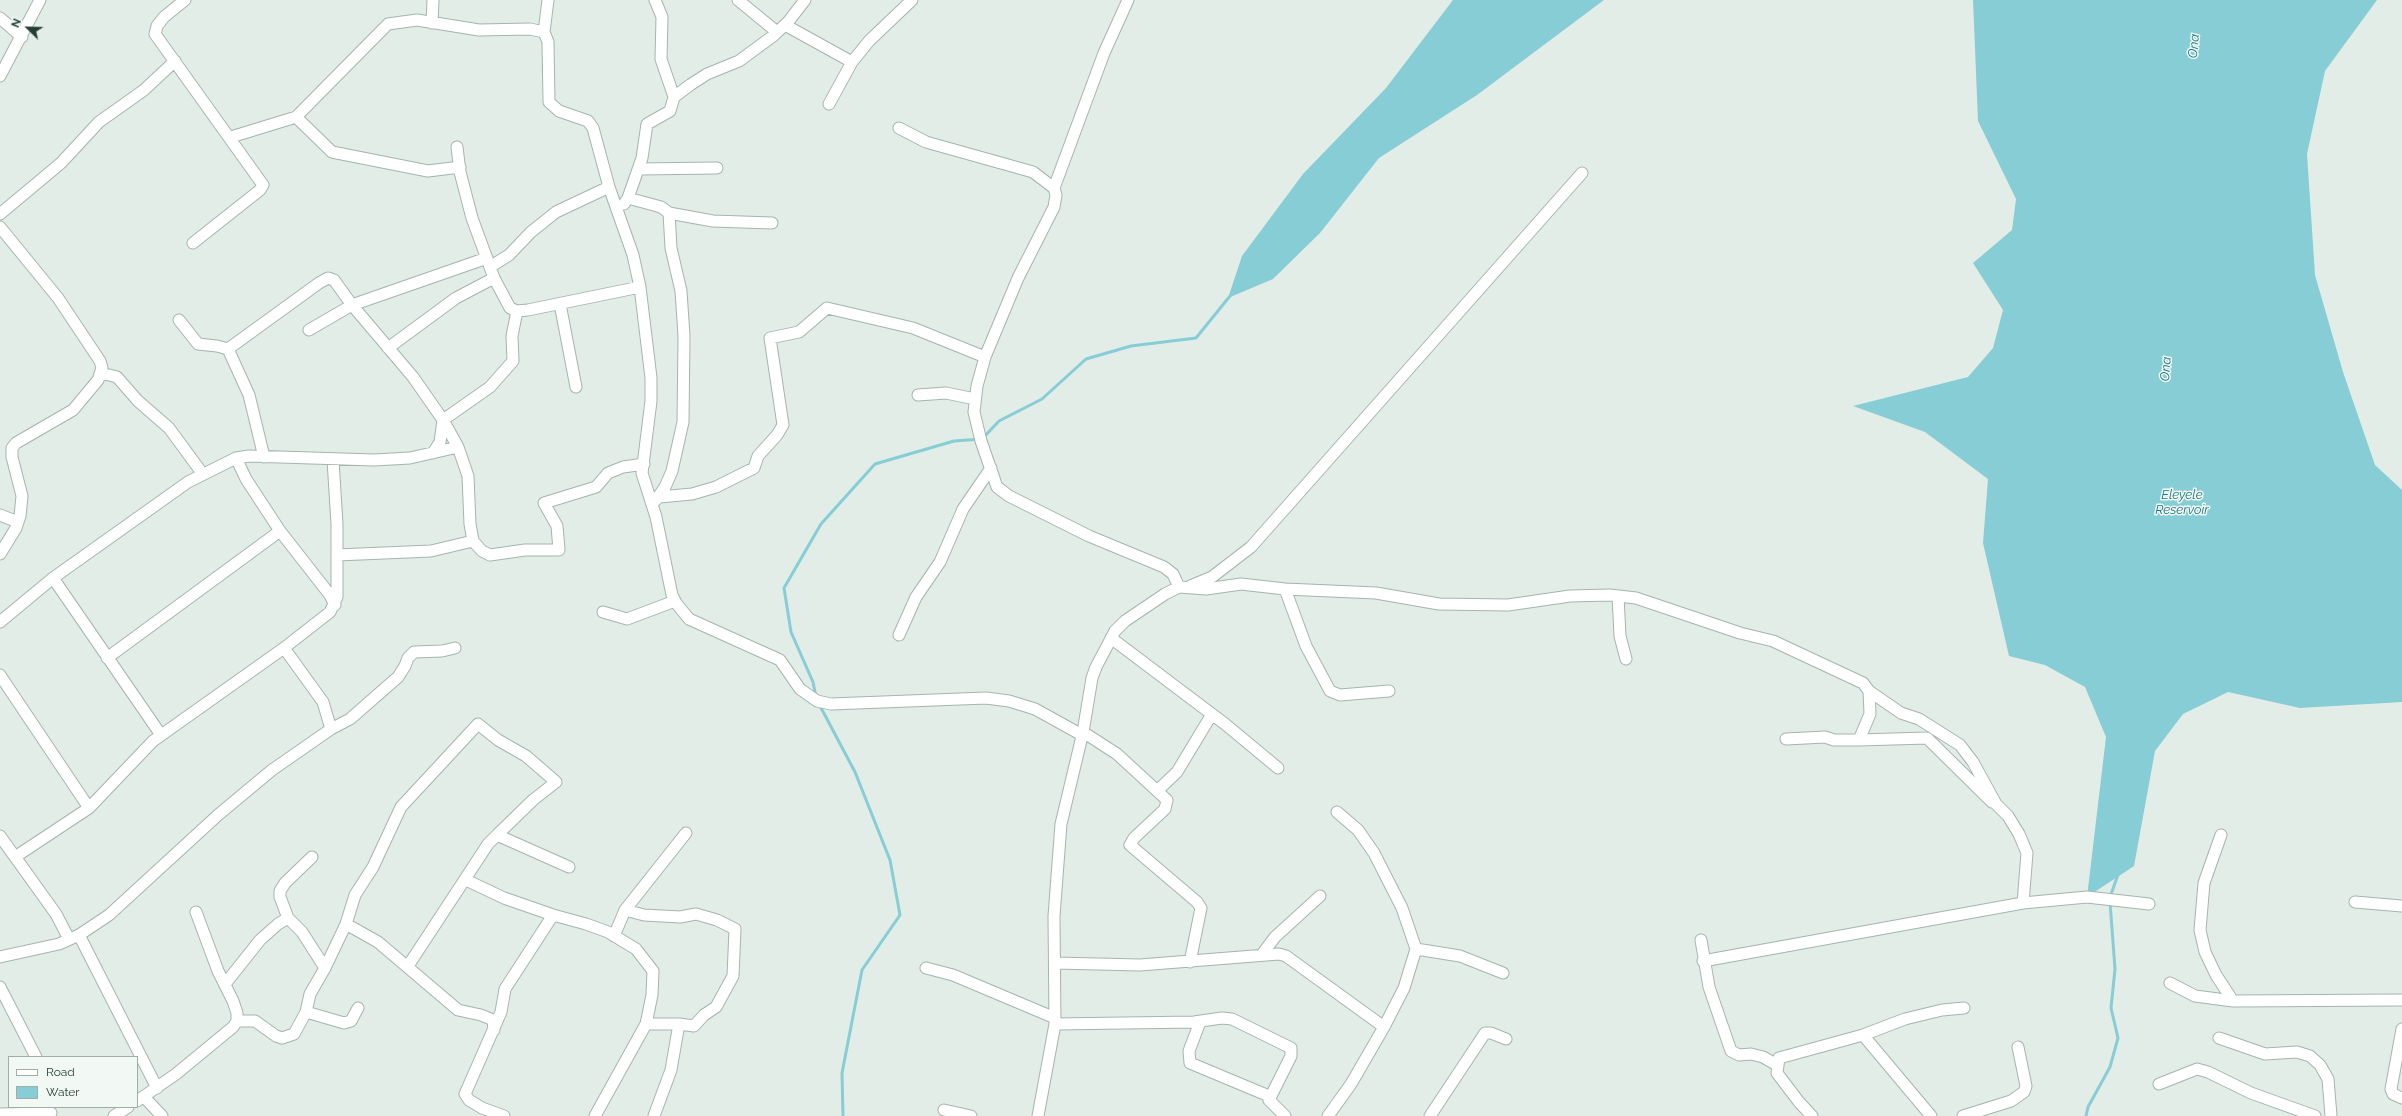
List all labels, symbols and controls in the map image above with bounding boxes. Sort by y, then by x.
north arrow [8,8,48,48]
text: N [9,17,24,30]
water label: Ona [2185,33,2203,59]
water label: Ona [2157,356,2175,382]
water label: Eleyele Reservoir [2155,487,2209,518]
legend [8,1056,138,1108]
text: Road [46,1065,75,1079]
text: Water [46,1085,80,1099]

